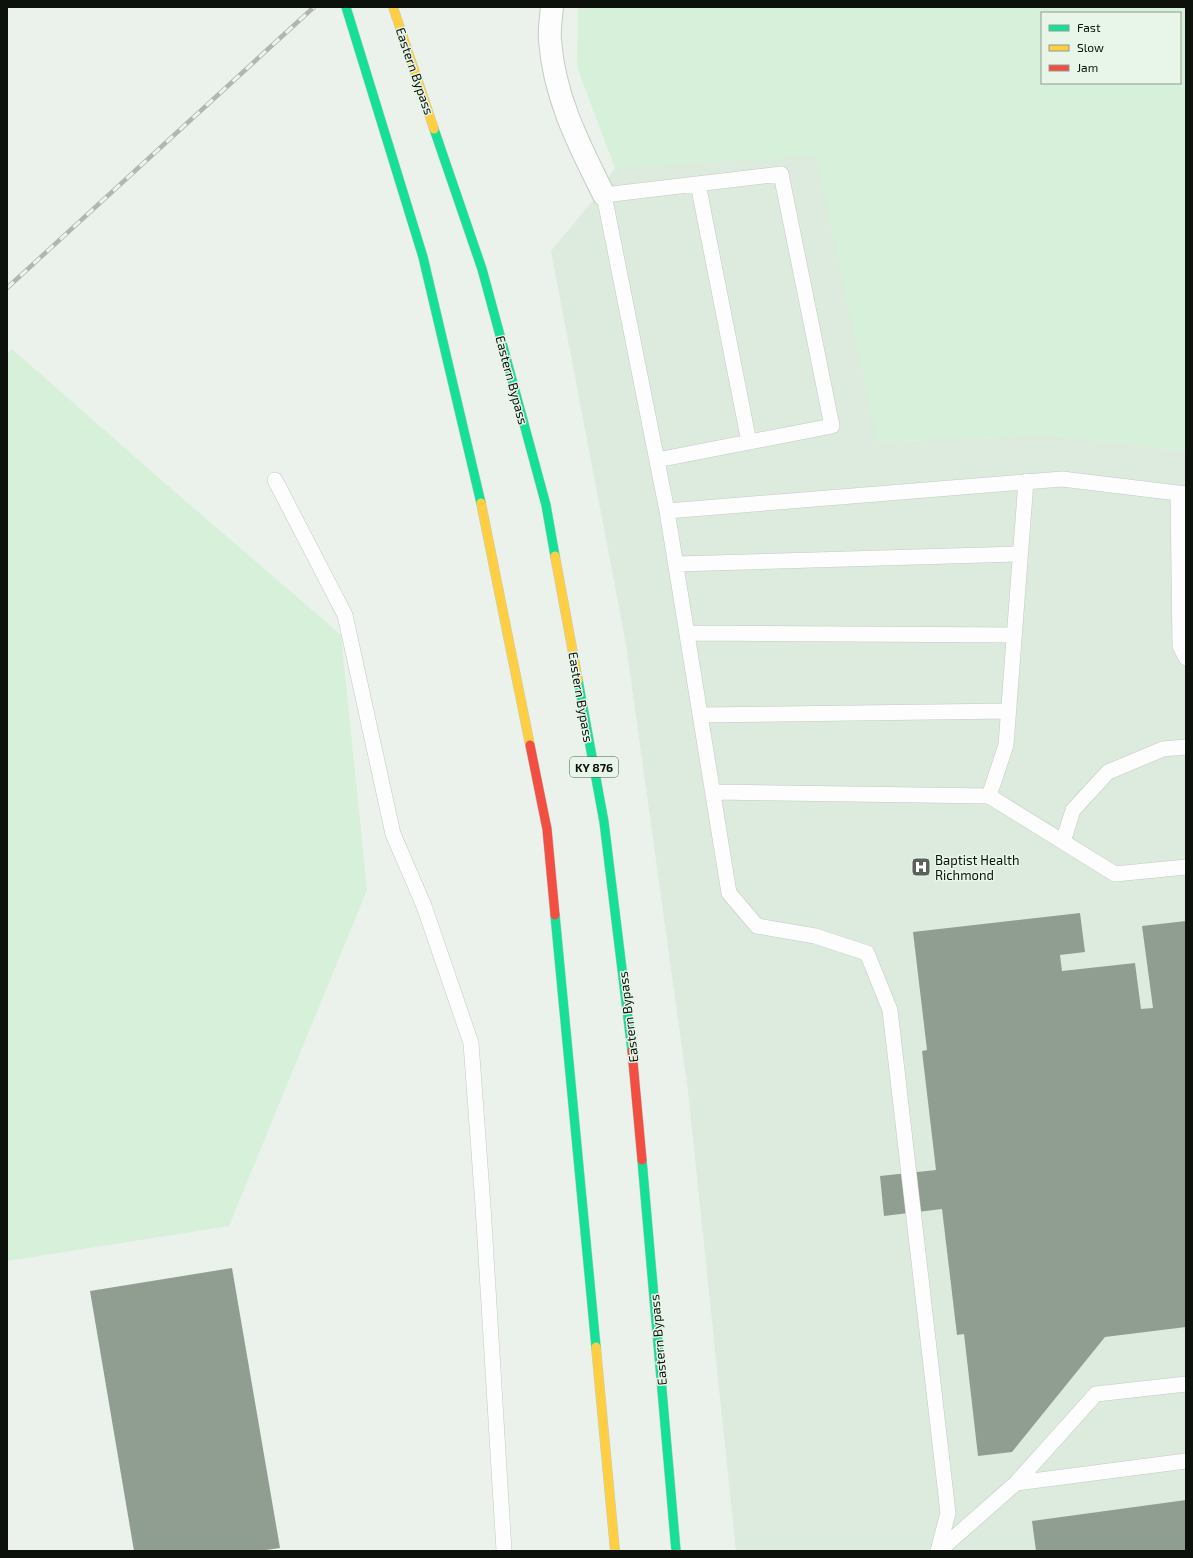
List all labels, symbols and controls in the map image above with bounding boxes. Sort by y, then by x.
legend [1041,12,1181,84]
text: Fast [1077,20,1101,34]
street label: Eastern Bypass [393,25,437,117]
text: Slow [1077,40,1104,54]
text: Jam [1077,60,1098,74]
street label: Eastern Bypass [492,334,532,426]
street label: Eastern Bypass [565,651,597,743]
road number: KY 876 [570,757,618,777]
place label: Baptist Health Richmond [935,852,1019,883]
hospital icon: Baptist Health Richmond [910,856,932,878]
street label: Eastern Bypass [614,971,642,1063]
street label: Eastern Bypass [646,1294,670,1386]

